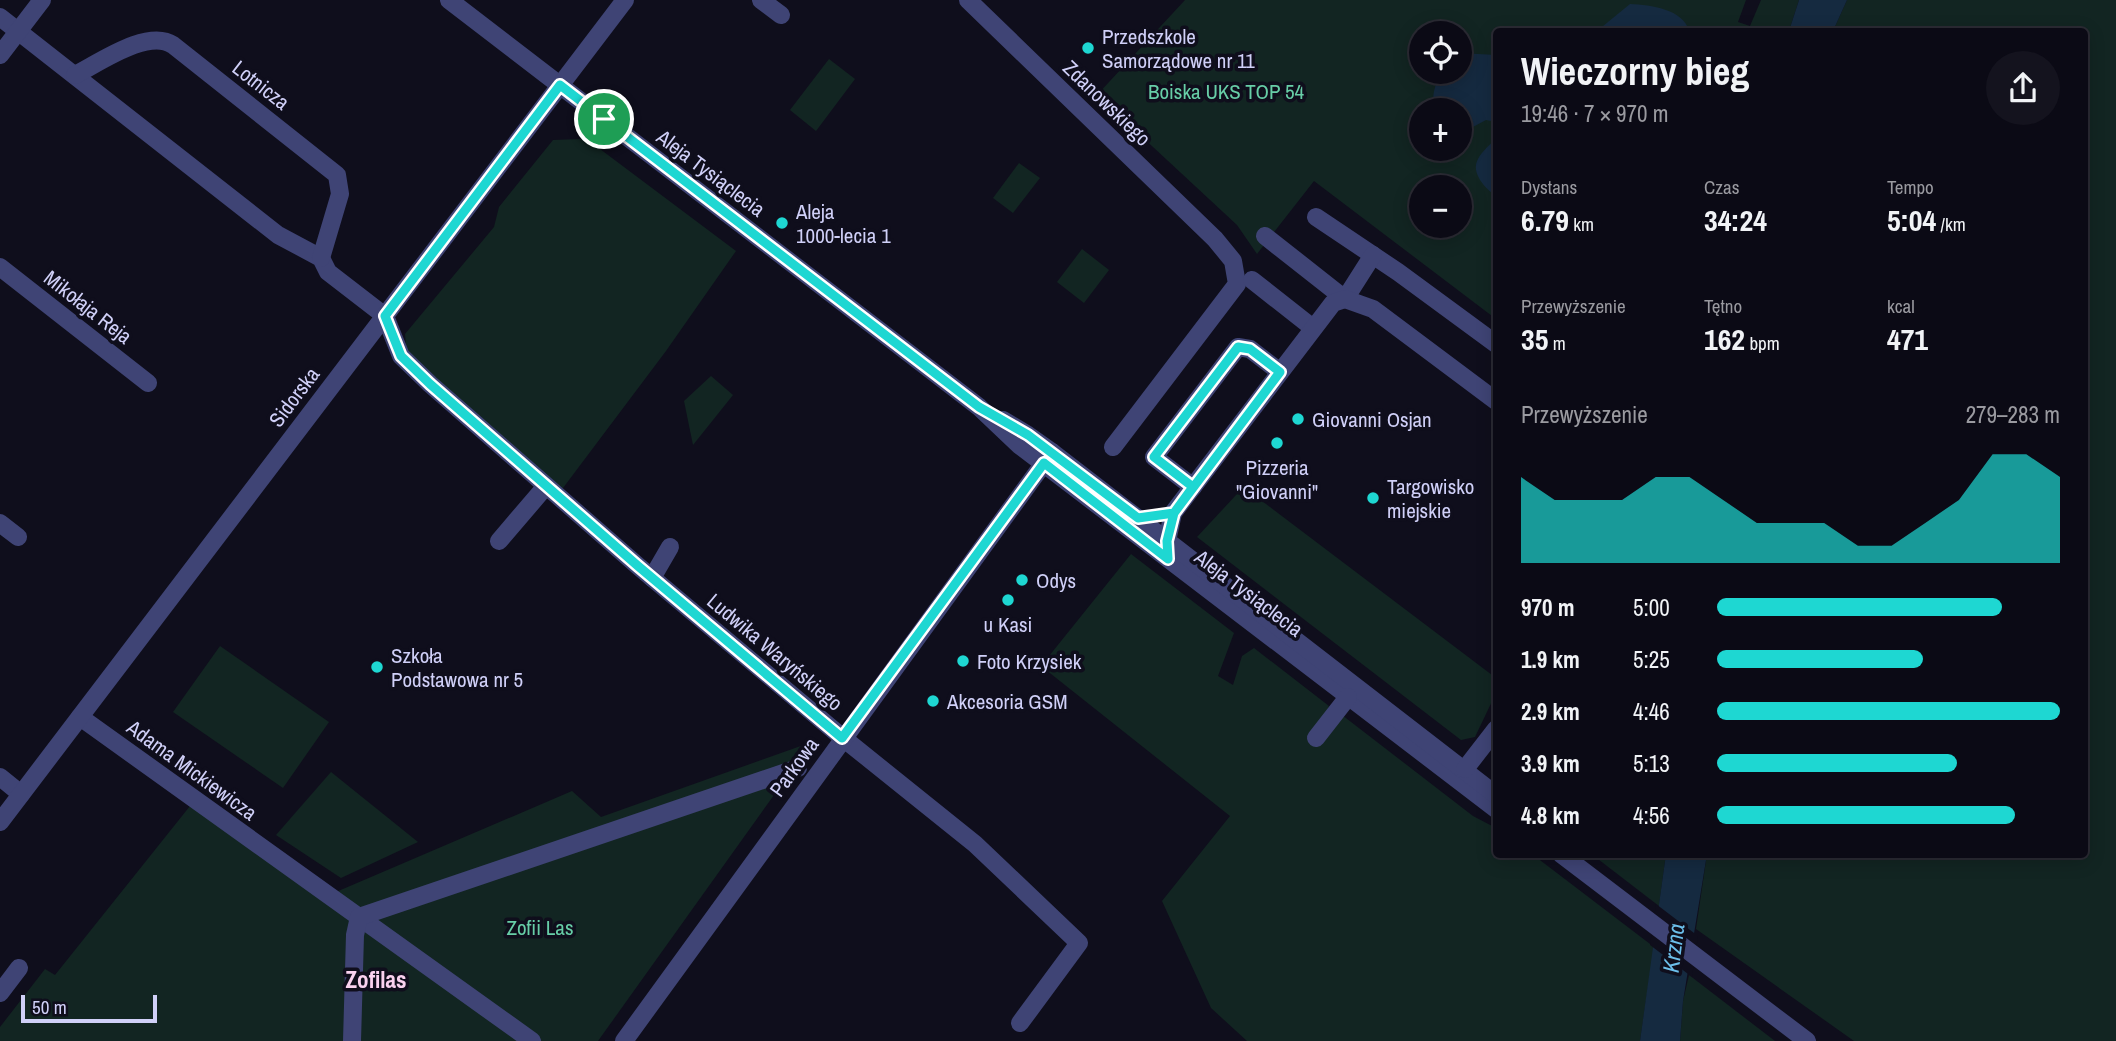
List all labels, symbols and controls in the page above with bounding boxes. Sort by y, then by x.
map controls [1409,21,1472,238]
button: locate [1409,21,1472,84]
place label: Przedszkole Samorządowe nr 11 [1102,22,1255,75]
marker: Przedszkole Samorządowe nr 11 [1080,40,1096,56]
text: Wieczorny bieg [1521,46,1749,97]
button: share [1986,51,2060,125]
street label: Lotnicza [226,54,296,117]
street label: Zdanowskiego [1057,54,1157,152]
park label: Boiska UKS TOP 54 [1148,77,1304,106]
pin [574,89,634,149]
button: + [1409,98,1472,161]
text: 19:46 · 7 × 970 m [1521,98,1668,129]
icon: arrive [585,100,623,138]
street label: Aleja Tysiąclecia [650,122,772,224]
text: Dystans [1521,174,1577,200]
text: Czas [1704,174,1740,200]
text: Tempo [1887,174,1934,200]
button: − [1409,175,1472,238]
place label: Aleja 1000-lecia 1 [795,197,891,250]
text: 6.79 [1521,200,1569,240]
text: 34:24 [1704,200,1767,240]
text: 5:04 [1887,200,1936,240]
text: km [1569,211,1594,237]
text: /km [1936,211,1966,237]
marker: Aleja 1000-lecia 1 [774,215,790,231]
street label: Mikołaja Reja [38,263,138,351]
text: Przewyższenie [1521,293,1626,319]
text: Tętno [1704,293,1742,319]
text: kcal [1887,293,1915,319]
text: 35 [1521,319,1548,359]
text: 162 [1704,319,1745,359]
text: 471 [1887,319,1928,359]
text: m [1548,330,1566,356]
text: bpm [1745,330,1780,356]
street label: Sidorska [262,361,326,433]
text: Przewyższenie [1521,399,1648,430]
text: 279–283 m [1966,399,2060,430]
place label: Giovanni Osjan [1312,405,1432,434]
marker: Giovanni Osjan [1290,411,1306,427]
marker: Pizzeria "Giovanni" [1269,435,1285,451]
place label: Pizzeria "Giovanni" [1236,453,1318,506]
place label: Targowisko miejskie [1387,472,1474,525]
marker: Targowisko miejskie [1365,490,1381,506]
street label: Aleja Tysiąclecia [1188,542,1310,644]
place label: Odys [1036,566,1076,595]
marker: Odys [1014,572,1030,588]
street label: Ludwika Waryńskiego [701,587,849,717]
marker: u Kasi [1000,592,1016,608]
text: 970 m [1521,592,1574,623]
text: 5:00 [1633,592,1670,623]
place label: u Kasi [984,610,1032,639]
place label: Szkoła Podstawowa nr 5 [391,641,523,694]
text: 1.9 km [1521,644,1580,675]
text: 5:25 [1633,644,1670,675]
place label: Foto Krzysiek [977,647,1082,676]
marker: Foto Krzysiek [955,653,971,669]
marker: Szkoła Podstawowa nr 5 [369,659,385,675]
place label: Akcesoria GSM [946,687,1068,716]
marker: Akcesoria GSM [925,693,941,709]
text: 2.9 km [1521,696,1580,727]
text: 4:46 [1633,696,1670,727]
street label: Adama Mickiewicza [120,712,263,827]
street label: Parkowa [763,731,826,803]
text: 3.9 km [1521,748,1580,779]
text: 5:13 [1633,748,1670,779]
text: 4.8 km [1521,800,1580,831]
text: 4:56 [1633,800,1670,831]
park label: Zofii Las [506,913,574,942]
water label: Krzna [1655,922,1691,974]
district label: Zofilas [346,964,406,995]
scale bar [21,992,158,1024]
text: 50 m [32,994,67,1020]

